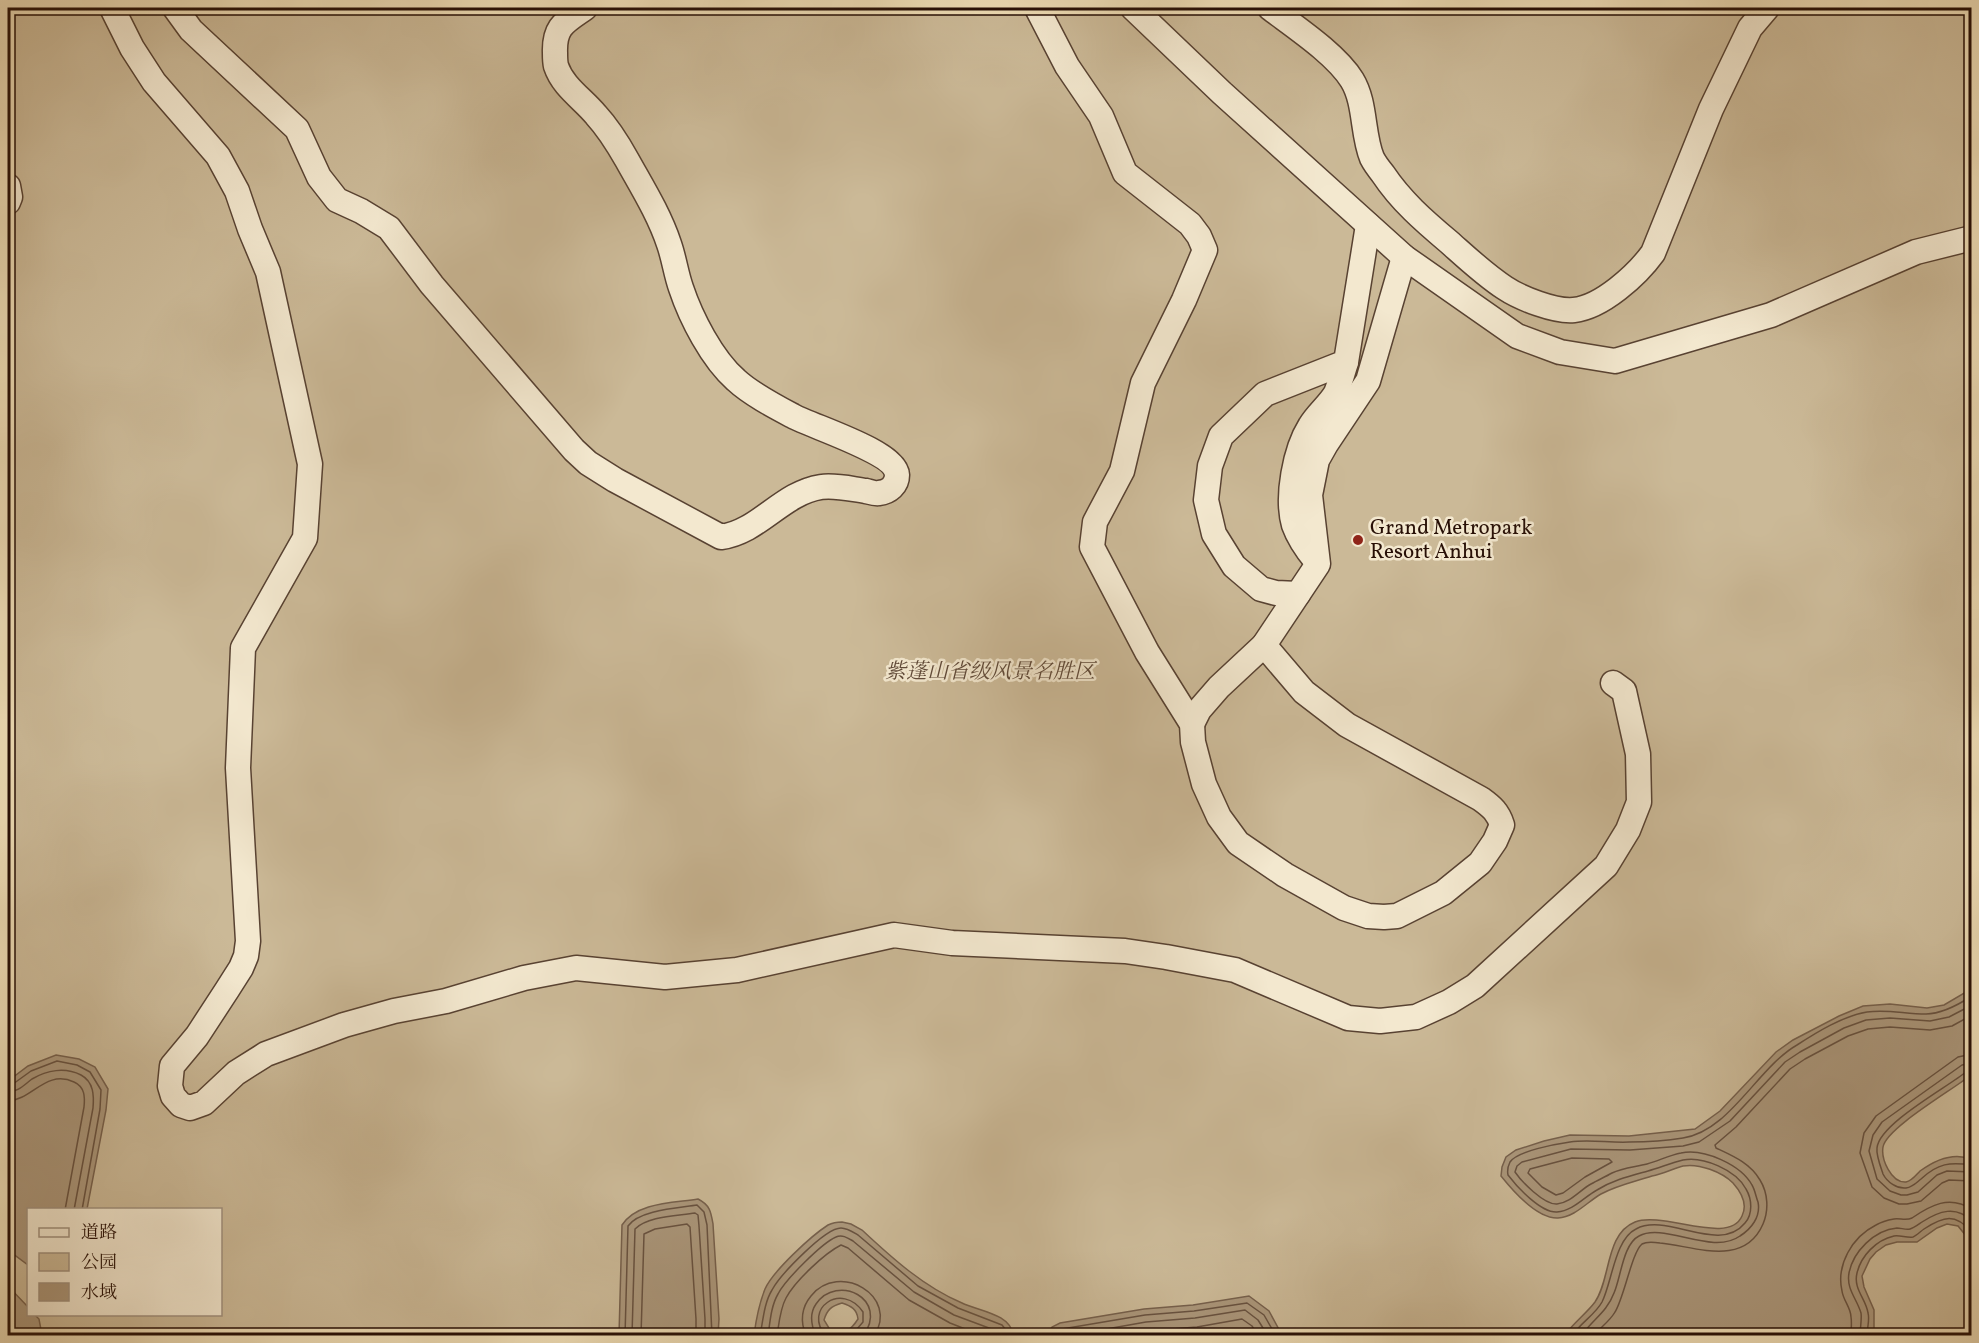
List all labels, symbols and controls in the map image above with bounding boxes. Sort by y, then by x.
place label: Grand Metropark Resort Anhui [1370,514,1533,567]
marker: Grand Metropark Resort Anhui [1351,533,1365,547]
park label: 紫蓬山省级风景名胜区 [885,658,1098,687]
legend [27,1208,222,1316]
text: 道路 [81,1221,117,1246]
text: 公园 [81,1251,117,1276]
text: 水域 [81,1281,117,1306]

